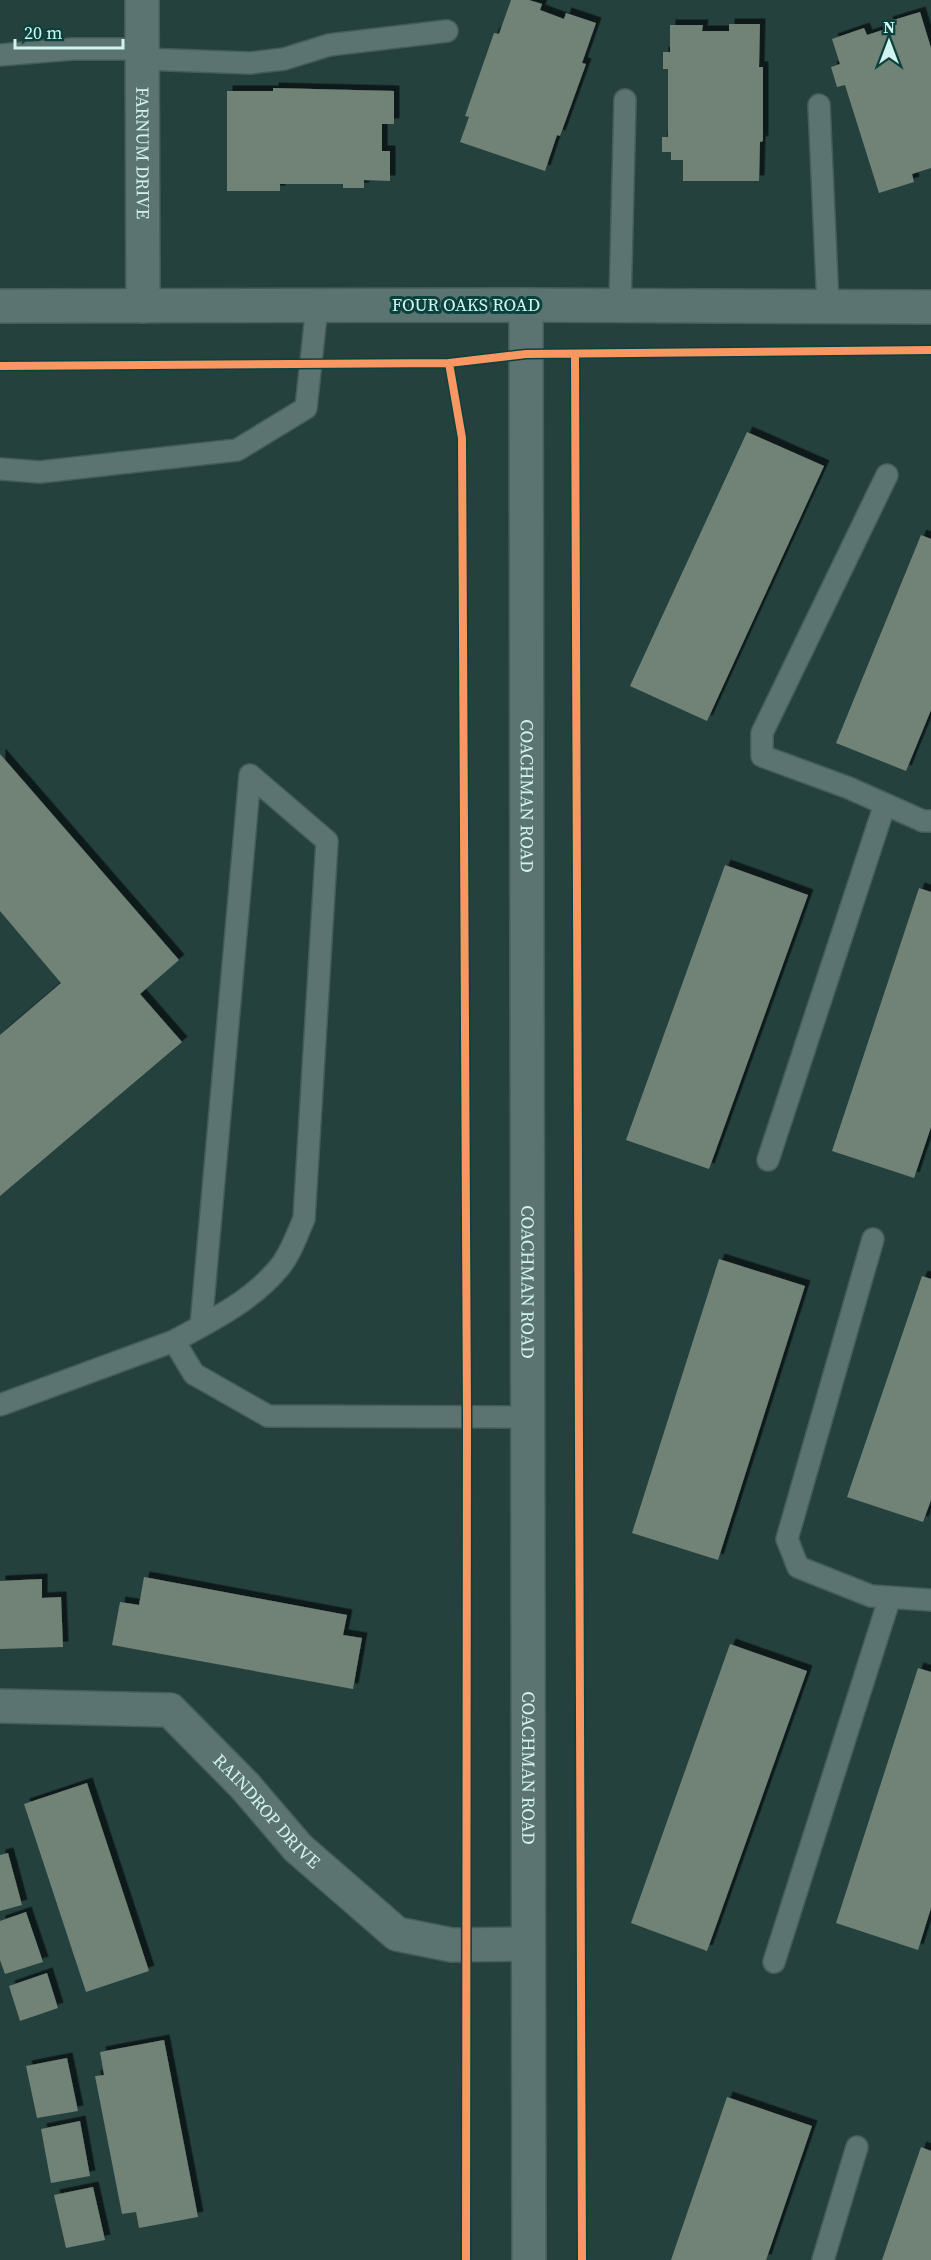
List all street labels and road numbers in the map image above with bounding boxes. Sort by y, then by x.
street label: FARNUM DRIVE [130,87,156,220]
street label: FOUR OAKS ROAD [392,292,540,317]
street label: COACHMAN ROAD [515,719,540,873]
street label: COACHMAN ROAD [515,1205,541,1359]
street label: COACHMAN ROAD [516,1691,541,1845]
street label: RAINDROP DRIVE [208,1748,326,1874]

